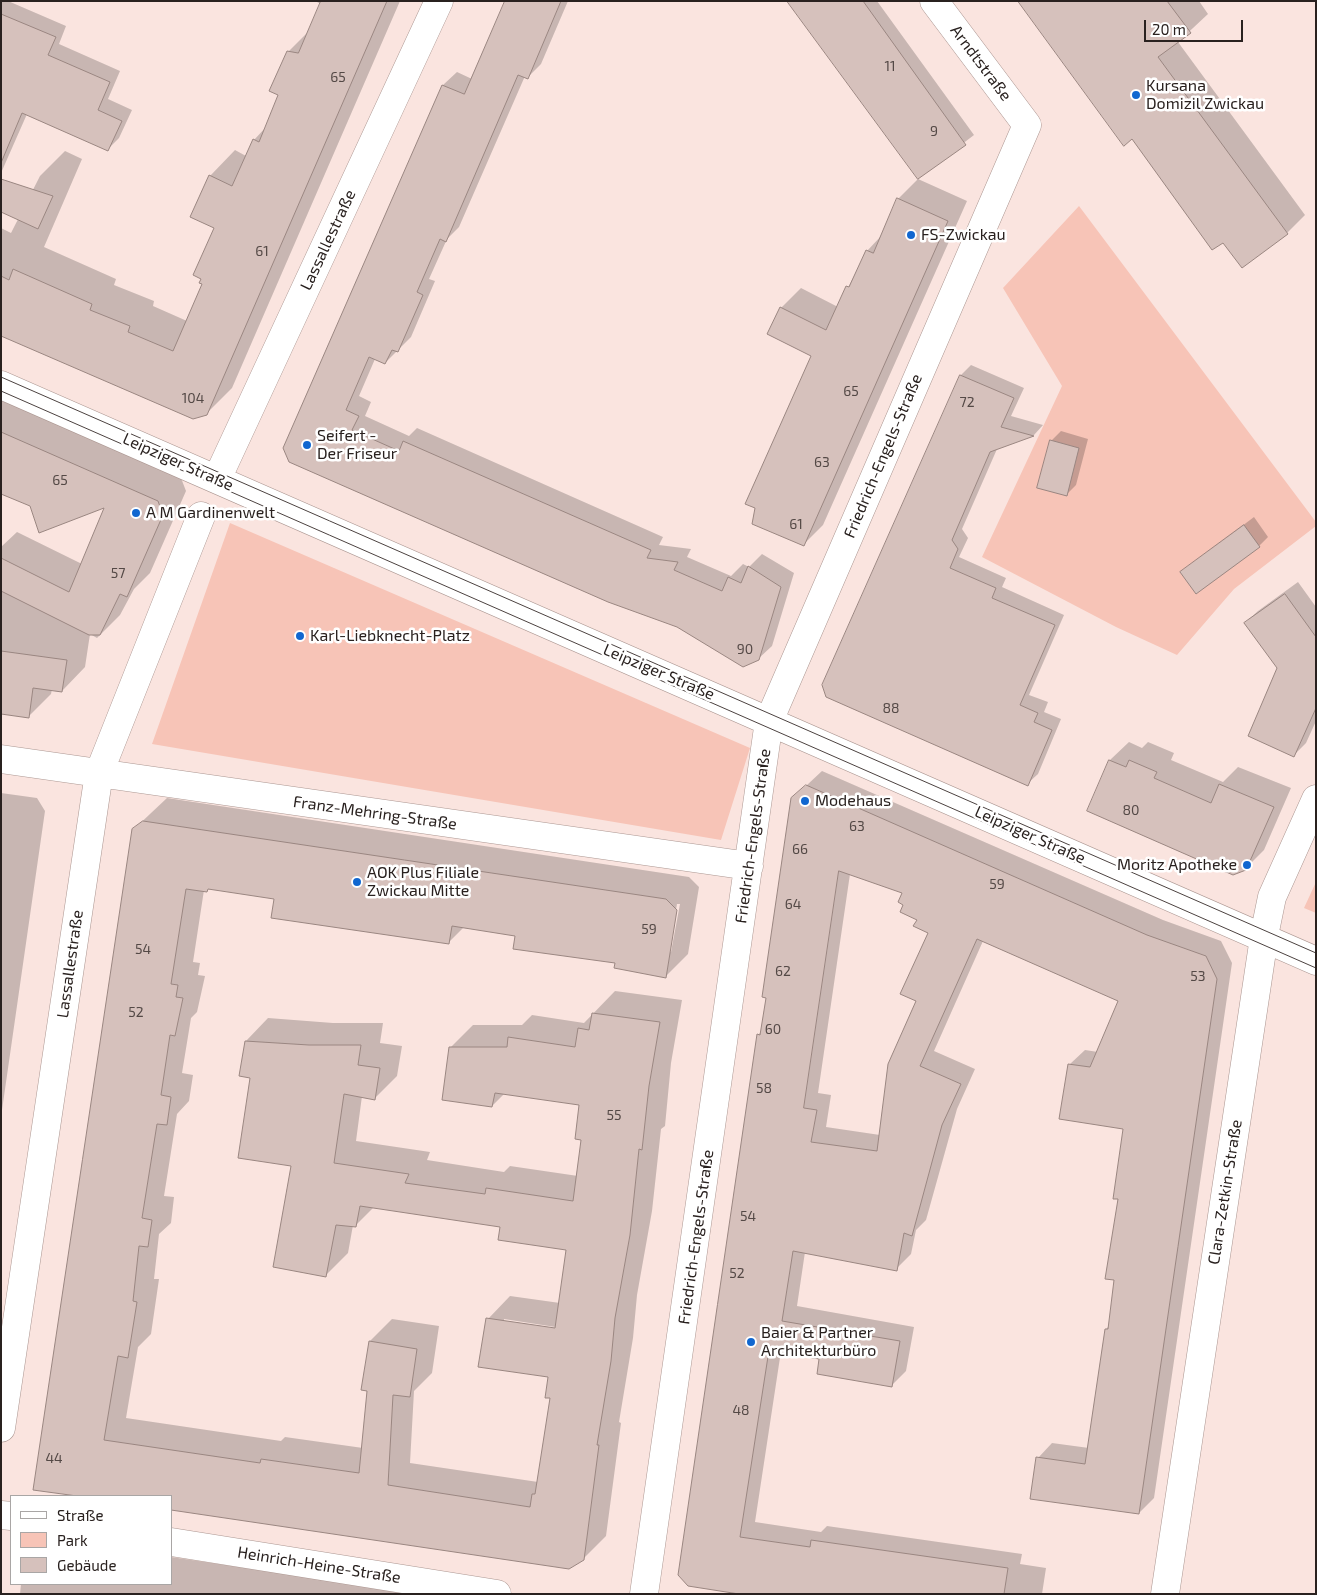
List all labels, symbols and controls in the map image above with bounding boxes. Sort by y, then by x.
scale bar [1147,10,1246,42]
text: 20 m [1152,20,1186,38]
street label: Arndtstraße [946,21,1016,105]
house number: 11 [884,58,896,74]
house number: 65 [330,69,346,85]
place label: Kursana Domizil Zwickau [1146,76,1264,114]
marker: Kursana Domizil Zwickau [1130,89,1142,101]
house number: 9 [930,123,938,139]
street label: Lassallestraße [296,187,360,293]
place label: FS-Zwickau [921,225,1006,245]
marker: FS-Zwickau [905,229,917,241]
house number: 61 [255,243,269,259]
street label: Friedrich-Engels-Straße [840,371,926,541]
house number: 65 [843,383,859,399]
house number: 104 [182,390,204,406]
house number: 72 [959,394,975,410]
place label: Seifert - Der Friseur [317,426,397,464]
street label: Leipziger Straße [120,429,236,495]
marker: Seifert - Der Friseur [301,439,313,451]
house number: 63 [814,454,830,470]
house number: 65 [52,472,68,488]
place label: A M Gardinenwelt [146,503,275,523]
marker: A M Gardinenwelt [130,507,142,519]
house number: 61 [789,516,803,532]
house number: 57 [111,565,125,581]
place label: Karl-Liebknecht-Platz [310,626,470,646]
marker: Karl-Liebknecht-Platz [294,630,306,642]
street label: Leipziger Straße [600,640,718,704]
house number: 90 [737,641,753,657]
house number: 88 [883,700,899,716]
street label: Friedrich-Engels-Straße [731,747,775,925]
place label: Modehaus [815,791,891,811]
street label: Franz-Mehring-Straße [292,792,458,834]
marker: Modehaus [799,795,811,807]
street label: Leipziger Straße [972,802,1088,868]
house number: 80 [1123,802,1139,818]
house number: 63 [849,818,865,834]
house number: 66 [792,841,808,857]
place label: Moritz Apotheke [1117,855,1237,875]
marker: Moritz Apotheke [1241,859,1253,871]
place label: AOK Plus Filiale Zwickau Mitte [367,863,479,901]
marker: AOK Plus Filiale Zwickau Mitte [351,876,363,888]
house number: 59 [989,876,1005,892]
house number: 64 [785,896,801,912]
street label: Lassallestraße [53,909,87,1019]
house number: 59 [641,921,657,937]
house number: 54 [135,941,151,957]
house number: 62 [775,963,791,979]
house number: 53 [1190,968,1206,984]
house number: 52 [128,1004,144,1020]
house number: 60 [765,1021,781,1037]
house number: 58 [756,1080,772,1096]
house number: 55 [606,1107,622,1123]
street label: Clara-Zetkin-Straße [1204,1118,1246,1266]
street label: Friedrich-Engels-Straße [674,1148,718,1326]
house number: 54 [740,1208,756,1224]
house number: 52 [729,1265,745,1281]
place label: Baier & Partner Architekturbüro [761,1323,876,1361]
marker: Baier & Partner Architekturbüro [745,1336,757,1348]
house number: 48 [732,1402,750,1418]
house number: 44 [45,1450,63,1466]
legend [10,1495,172,1585]
text: Straße [57,1506,103,1524]
text: Park [57,1531,88,1549]
street label: Heinrich-Heine-Straße [236,1543,402,1587]
text: Gebäude [57,1556,116,1574]

